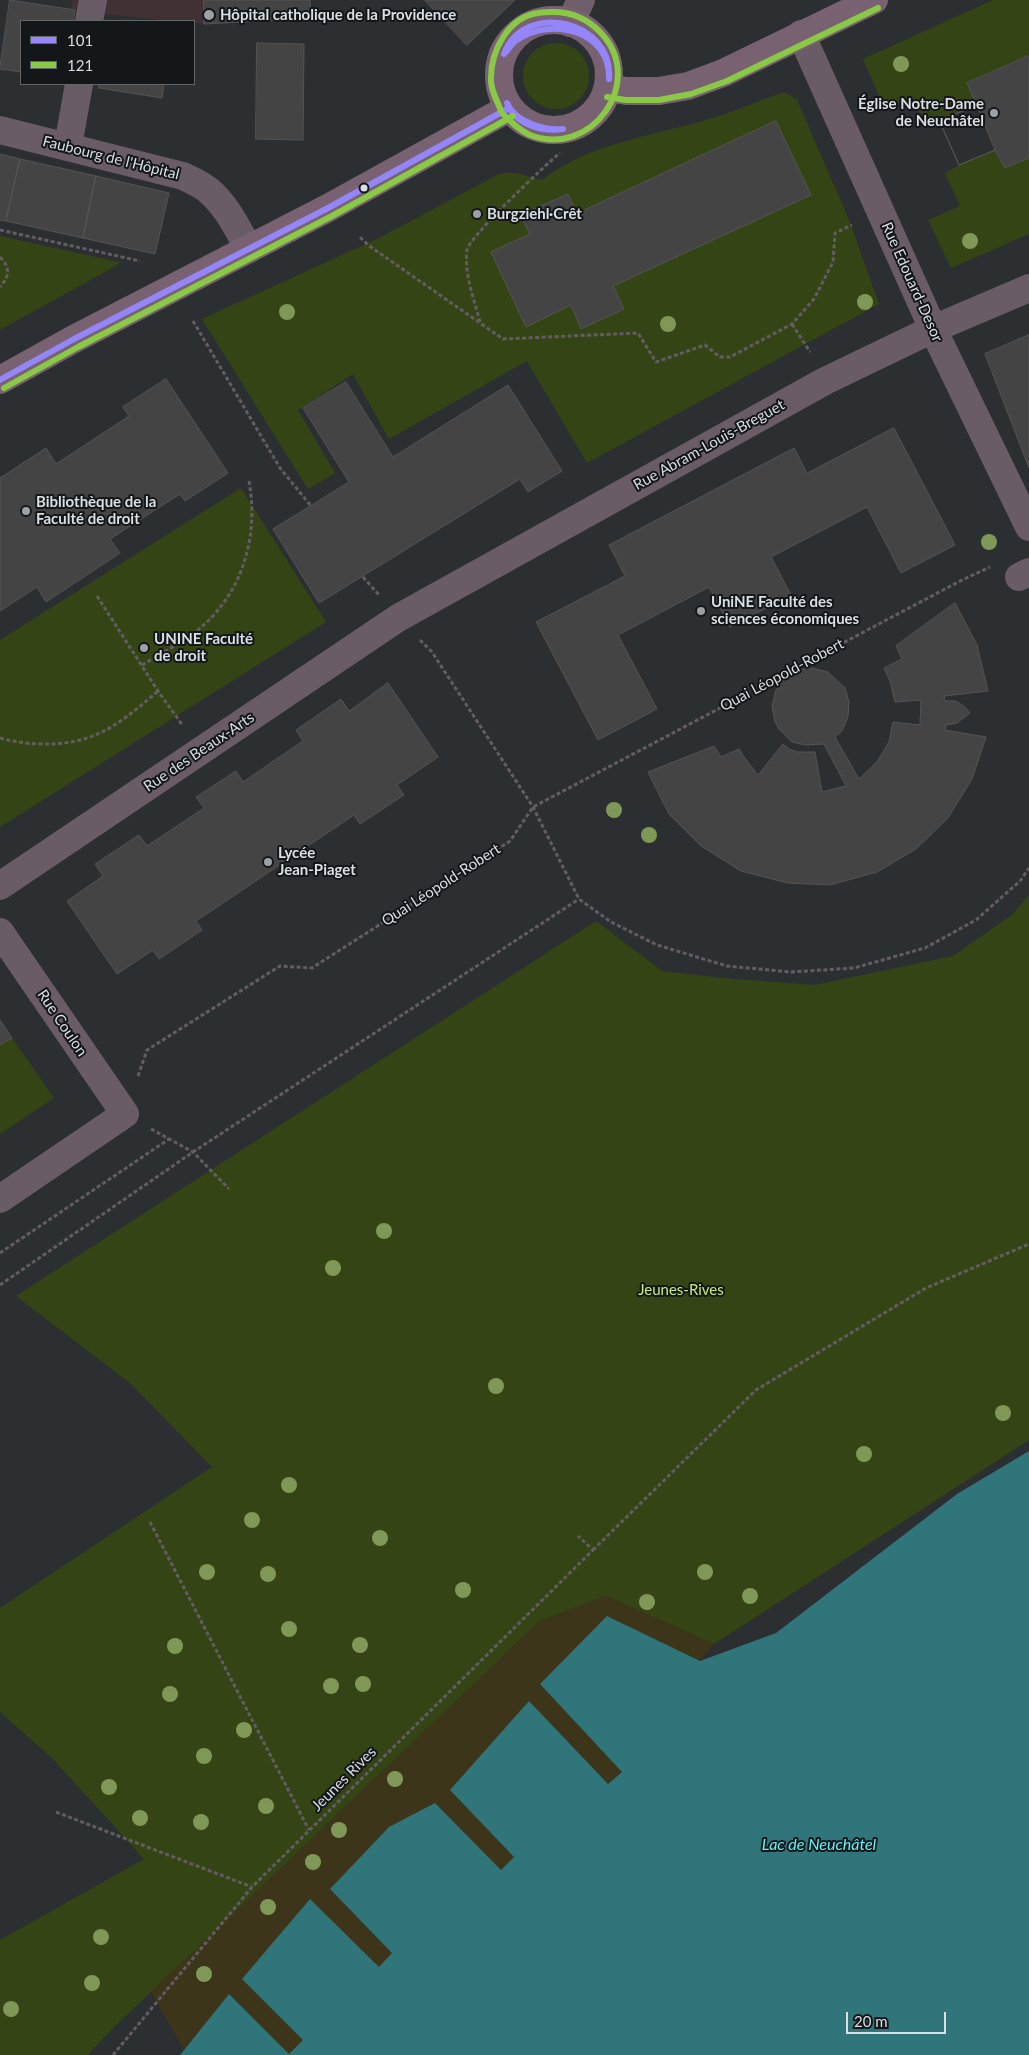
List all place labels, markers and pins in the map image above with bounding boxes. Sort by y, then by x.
place label: Hôpital catholique de la Providence [220,6,456,24]
marker: Hôpital catholique de la Providence [202,8,216,22]
place label: Église Notre-Dame de Neuchâtel [858,95,984,130]
marker: Église Notre-Dame de Neuchâtel [988,107,1000,119]
unlabelled marker [359,183,369,193]
place label: Burgziehl·Crêt [487,205,582,223]
marker: Burgziehl·Crêt [471,208,483,220]
place label: Bibliothèque de la Faculté de droit [36,493,156,528]
marker: Bibliothèque de la Faculté de droit [20,505,32,517]
place label: UniNE Faculté des sciences économiques [711,593,859,628]
marker: UniNE Faculté des sciences économiques [695,605,707,617]
place label: UNINE Faculté de droit [154,630,253,665]
marker: UNINE Faculté de droit [138,642,150,654]
place label: Lycée Jean-Piaget [278,844,356,879]
marker: Lycée Jean-Piaget [262,856,274,868]

